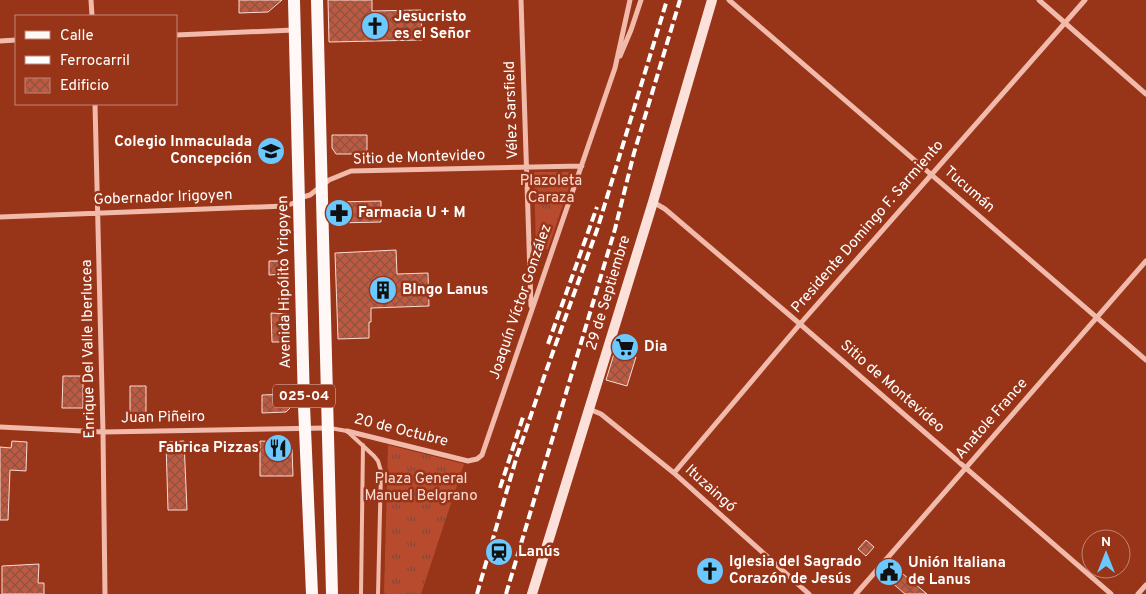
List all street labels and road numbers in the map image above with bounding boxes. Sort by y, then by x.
street label: Vélez Sarsfield [501,61,523,159]
street label: Presidente Domingo F. Sarmiento [788,137,948,317]
street label: Sitio de Montevideo [352,146,486,170]
street label: Tucumán [940,163,998,217]
street label: Gobernador Irigoyen [93,186,233,210]
street label: Avenida Hipólito Yrigoyen [274,195,296,369]
street label: Joaquín Víctor González [485,222,557,382]
street label: 29 de Septiembre [583,233,635,353]
street label: Enrique Del Valle Iberlucea [78,259,100,439]
street label: Sitio de Montevideo [836,336,948,438]
street label: Anatole France [952,375,1032,463]
road number: 025-04 [273,384,335,408]
street label: Juan Piñeiro [121,408,205,428]
street label: 20 de Octubre [352,410,450,452]
street label: Ituzaingó [680,461,740,517]

